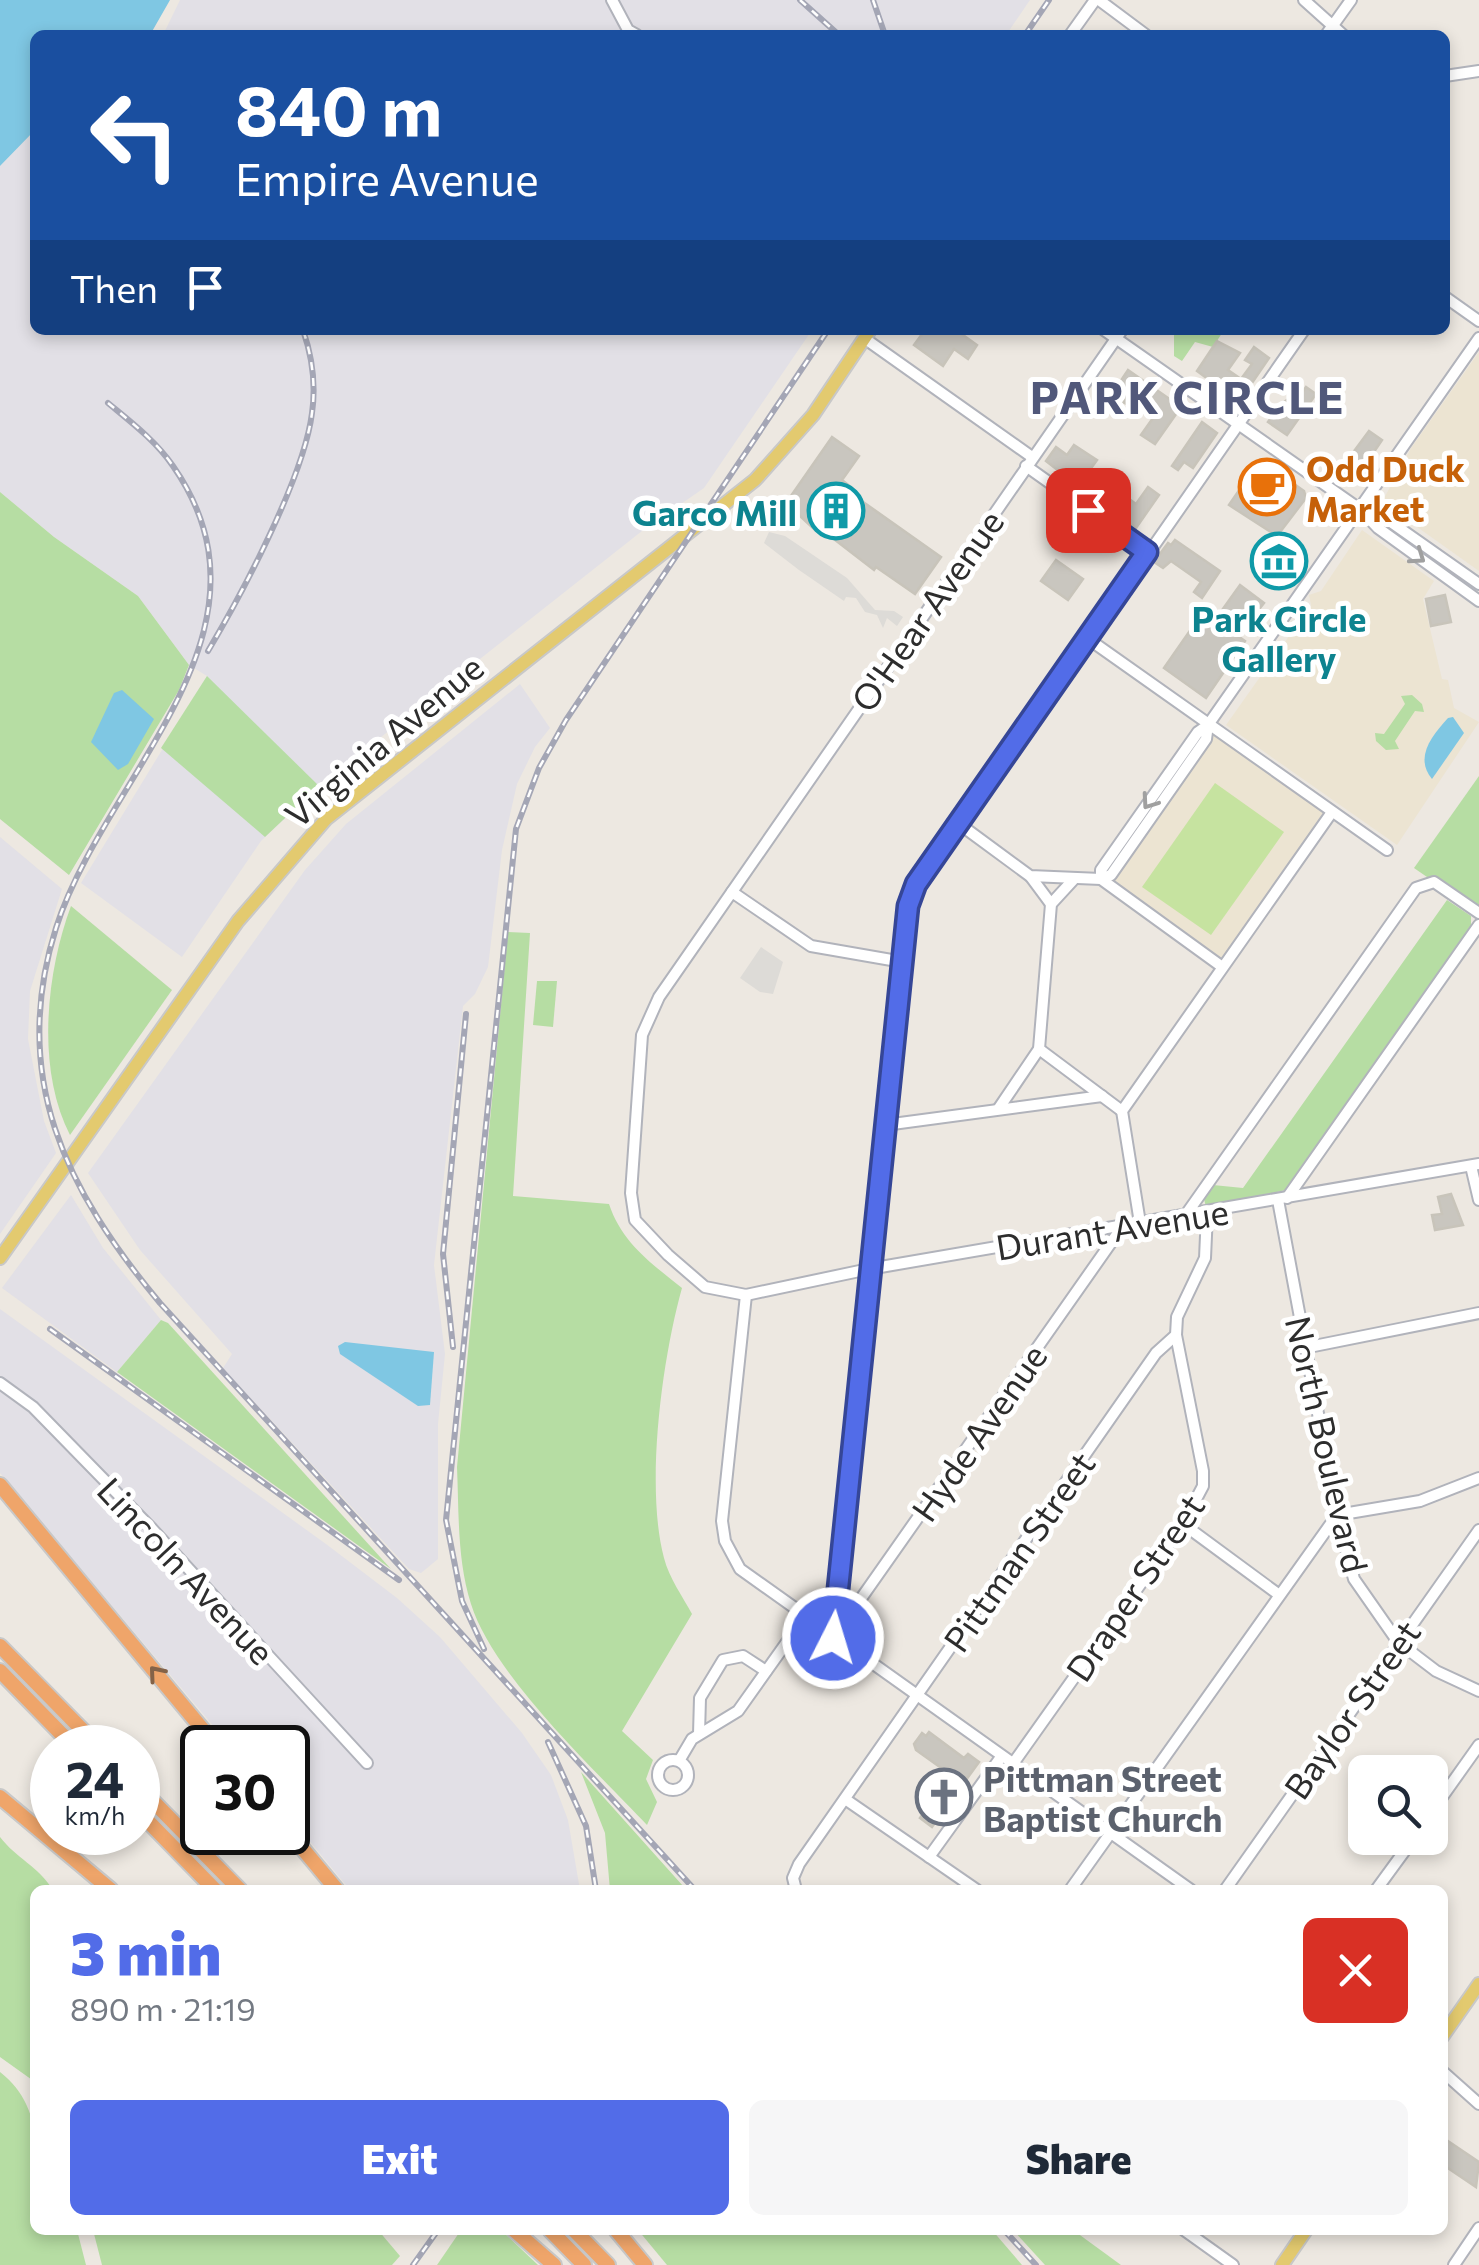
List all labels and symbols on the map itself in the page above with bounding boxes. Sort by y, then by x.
district label: PARK CIRCLE [1030,368,1346,423]
place label: Odd Duck Market [1306,446,1465,529]
cafe icon: Odd Duck Market [1237,457,1297,517]
pin [1046,468,1131,553]
building icon: Garco Mill [806,481,866,541]
place label: Garco Mill [632,490,797,533]
street label: O'Hear Avenue [841,501,1011,719]
museum icon: Park Circle Gallery [1249,531,1309,591]
one-way arrow [1407,545,1426,563]
place label: Park Circle Gallery [1192,596,1366,679]
street label: Virginia Avenue [275,645,491,835]
one-way arrow [1143,790,1161,809]
street label: Durant Avenue [993,1188,1231,1268]
street label: North Boulevard [1278,1312,1378,1576]
street label: Hyde Avenue [901,1335,1055,1529]
street label: Pittman Street [933,1443,1103,1659]
street label: Lincoln Avenue [90,1468,284,1672]
street label: Draper Street [1056,1485,1212,1689]
position arrow [781,1586,885,1690]
street label: Baylor Street [1274,1611,1428,1807]
one-way arrow [150,1666,168,1684]
speed limit sign: 30 [180,1725,310,1855]
place label: Pittman Street Baptist Church [983,1756,1223,1839]
church icon: Pittman Street Baptist Church [914,1767,974,1827]

